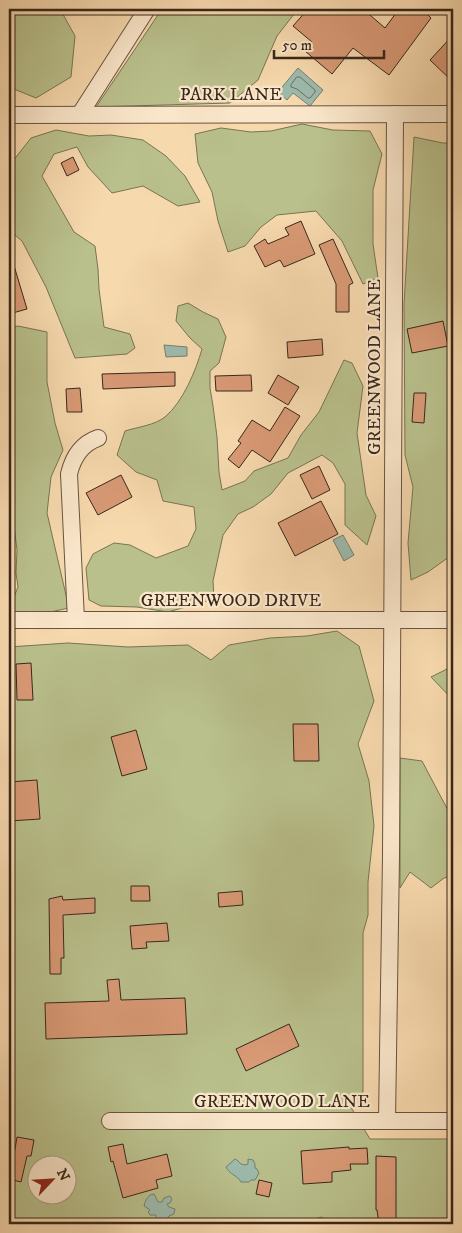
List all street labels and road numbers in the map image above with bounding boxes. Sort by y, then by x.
street label: PARK LANE [180,84,282,106]
street label: GREENWOOD LANE [364,279,386,455]
street label: GREENWOOD DRIVE [141,590,321,612]
street label: GREENWOOD LANE [194,1091,370,1113]

